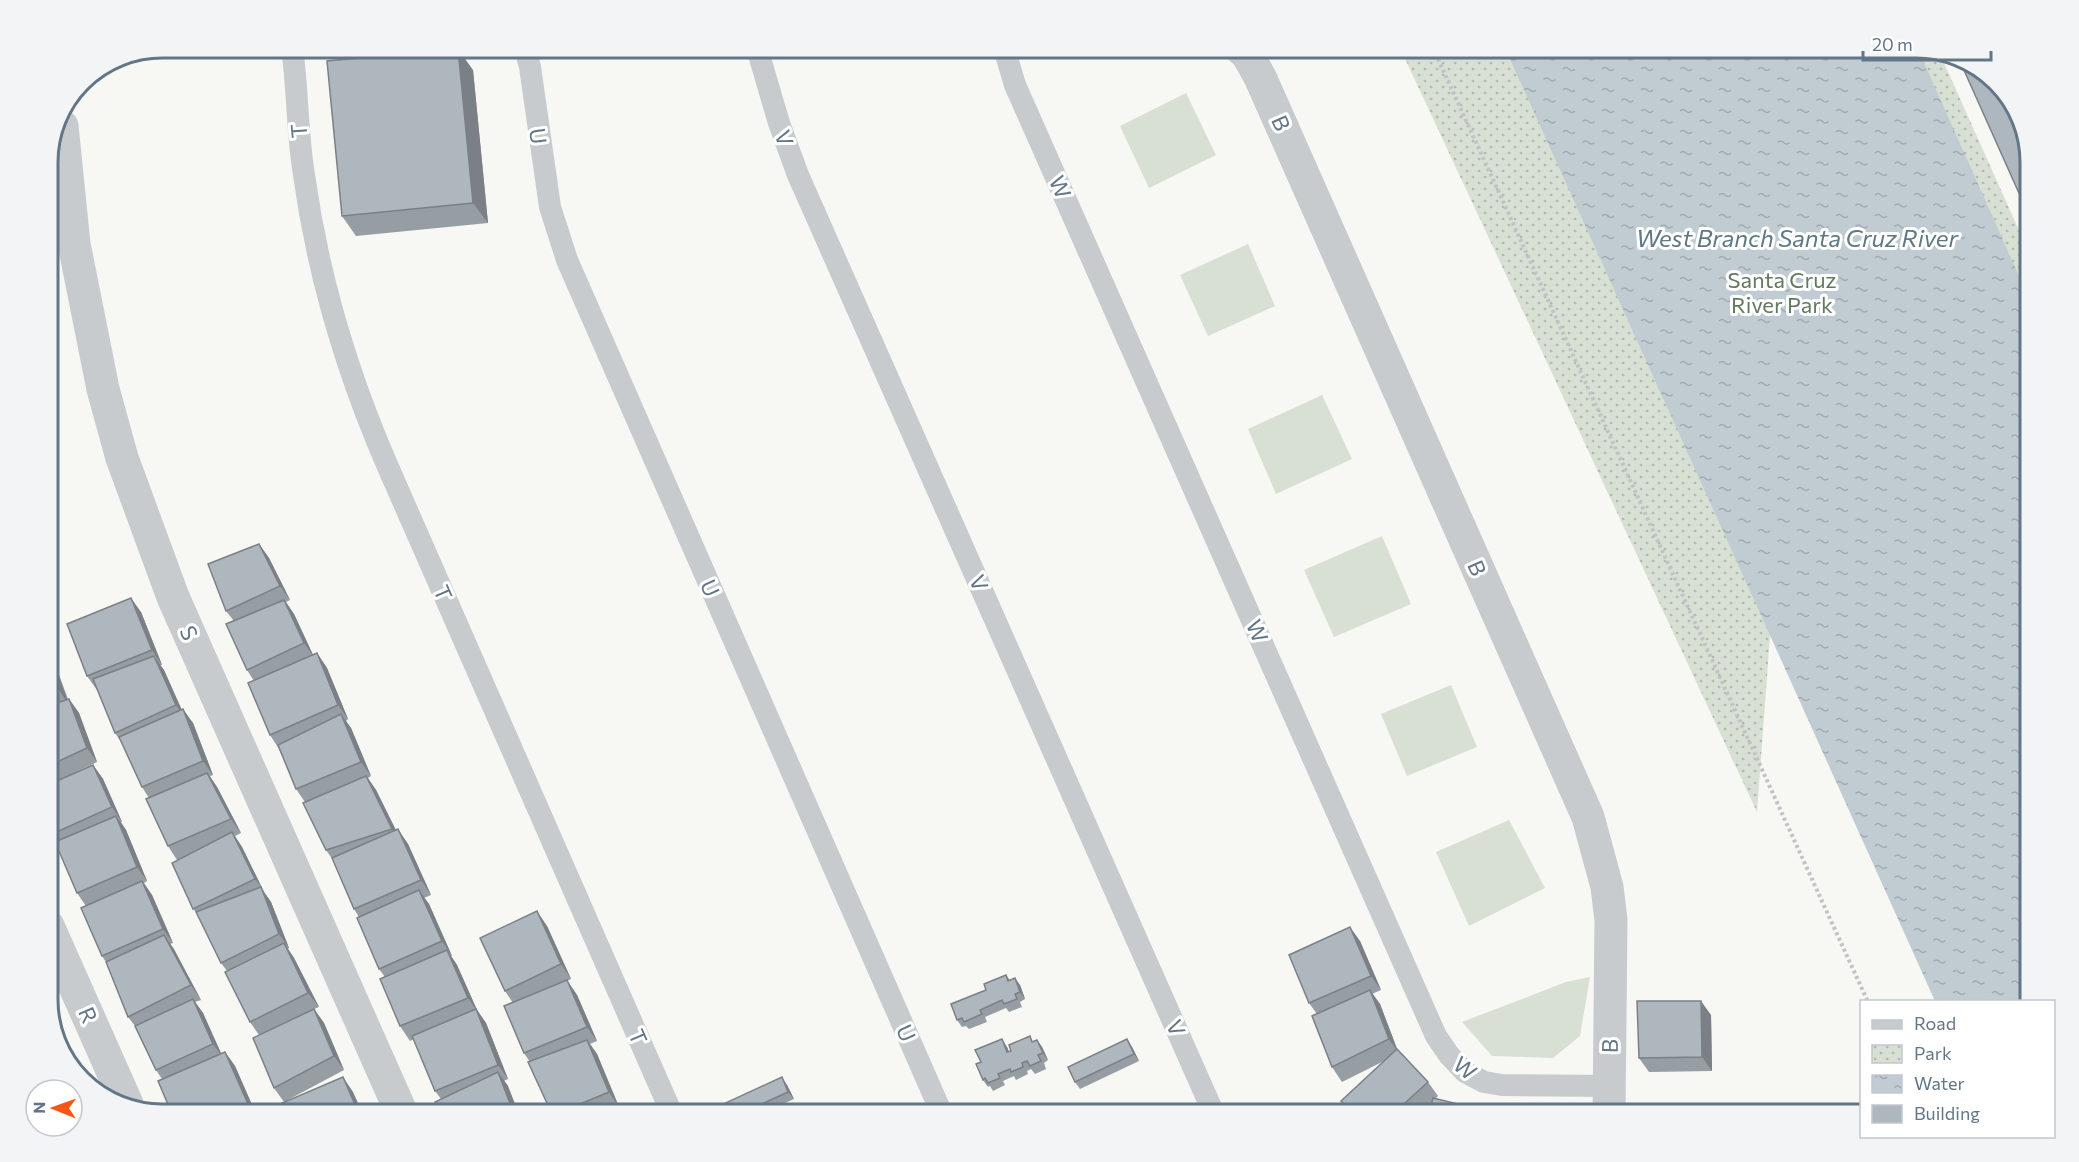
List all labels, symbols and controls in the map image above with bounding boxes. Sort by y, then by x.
scale bar [1863,24,1990,62]
text: 20 m [1872,33,1913,55]
street label: B [1266,111,1297,135]
street label: T [284,123,313,139]
street label: U [524,126,553,146]
street label: V [769,126,800,150]
street label: W [1044,171,1077,203]
water label: West Branch Santa Cruz River [1636,223,1960,252]
park label: Santa Cruz River Park [1728,266,1836,318]
street label: B [1462,556,1493,580]
street label: V [964,570,995,595]
street label: U [695,575,726,601]
street label: T [428,581,459,605]
street label: W [1241,615,1274,647]
street label: S [174,621,204,644]
legend [1860,1000,2055,1138]
street label: R [73,1003,104,1027]
text: Road [1914,1012,1956,1034]
street label: V [1161,1015,1192,1040]
street label: U [891,1020,922,1046]
street label: T [623,1025,654,1049]
street label: B [1596,1039,1623,1053]
text: Park [1914,1042,1952,1064]
street label: W [1448,1050,1483,1085]
text: Water [1914,1072,1965,1094]
north arrow [24,1078,84,1138]
text: N [29,1102,48,1114]
text: Building [1914,1102,1980,1124]

